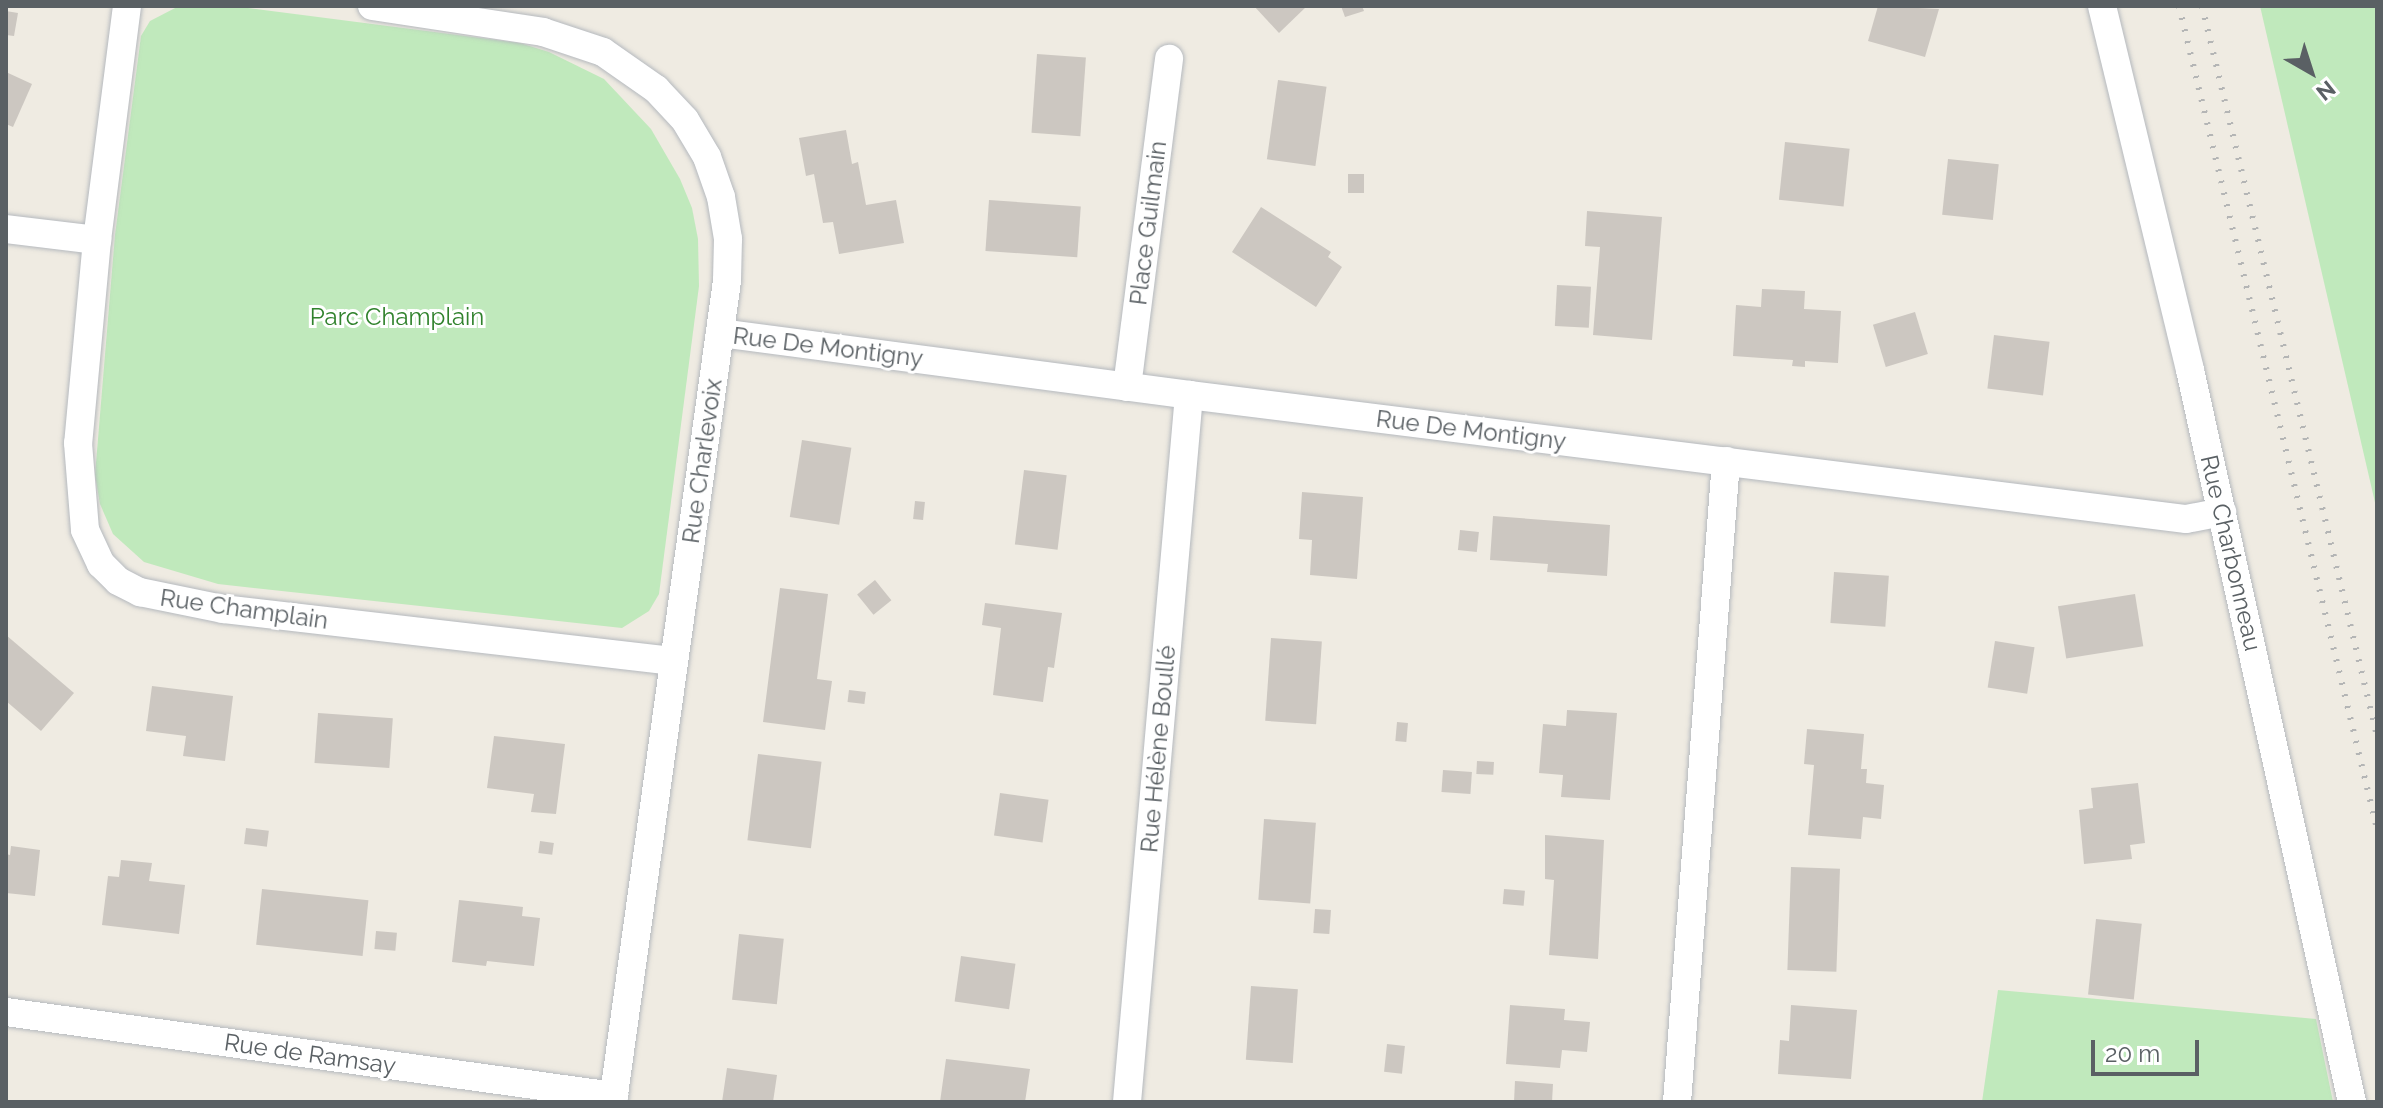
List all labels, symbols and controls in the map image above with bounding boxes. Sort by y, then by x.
north arrow [2271,32,2351,112]
text: N [2311,75,2341,106]
street label: Place Guilmain [1124,139,1172,307]
park label: Parc Champlain [310,303,484,331]
street label: Rue De Montigny [731,321,925,373]
street label: Rue Charlevoix [676,377,728,545]
street label: Rue De Montigny [1374,404,1568,456]
street label: Rue Charbonneau [2194,452,2268,654]
street label: Rue Champlain [158,583,330,635]
street label: Rue Hélène Boullé [1135,644,1181,854]
scale bar [2095,1024,2203,1074]
street label: Rue de Ramsay [222,1028,398,1080]
text: 20 m [2105,1039,2160,1068]

